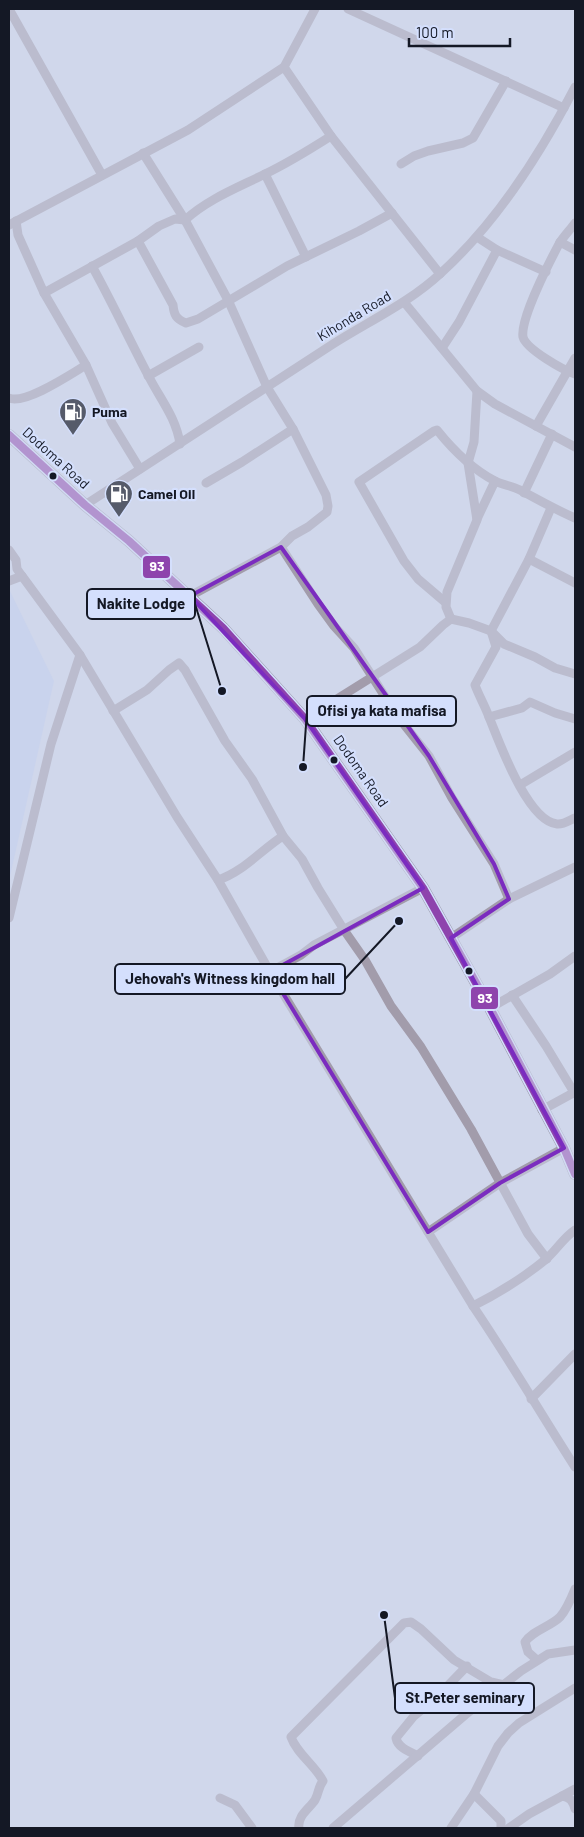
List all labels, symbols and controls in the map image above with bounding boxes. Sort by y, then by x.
scale bar [409,15,510,47]
text: 100 m [416,23,454,41]
street label: Kihonda Road [314,287,394,344]
fuel station icon: Puma [58,397,88,436]
place label: Puma [92,403,127,420]
street label: Dodoma Road [19,423,93,492]
unlabelled marker [48,471,58,481]
fuel station icon: Camel Oil [104,479,134,518]
place label: Camel Oil [138,485,195,502]
line badge: 93 [142,555,171,579]
text: 93 [150,557,165,574]
callout: Nakite Lodge [87,589,195,619]
text: Nakite Lodge [97,594,185,612]
callout: Ofisi ya kata mafisa [307,696,456,726]
text: Ofisi ya kata mafisa [318,701,447,719]
street label: Dodoma Road [330,731,392,810]
unlabelled marker [329,755,339,765]
callout: Jehovah's Witness kingdom hall [115,964,345,994]
unlabelled marker [464,966,474,976]
text: Jehovah's Witness kingdom hall [125,969,335,987]
line badge: 93 [470,986,499,1010]
text: 93 [478,989,493,1006]
callout: St.Peter seminary [395,1683,534,1713]
text: St.Peter seminary [405,1688,525,1706]

